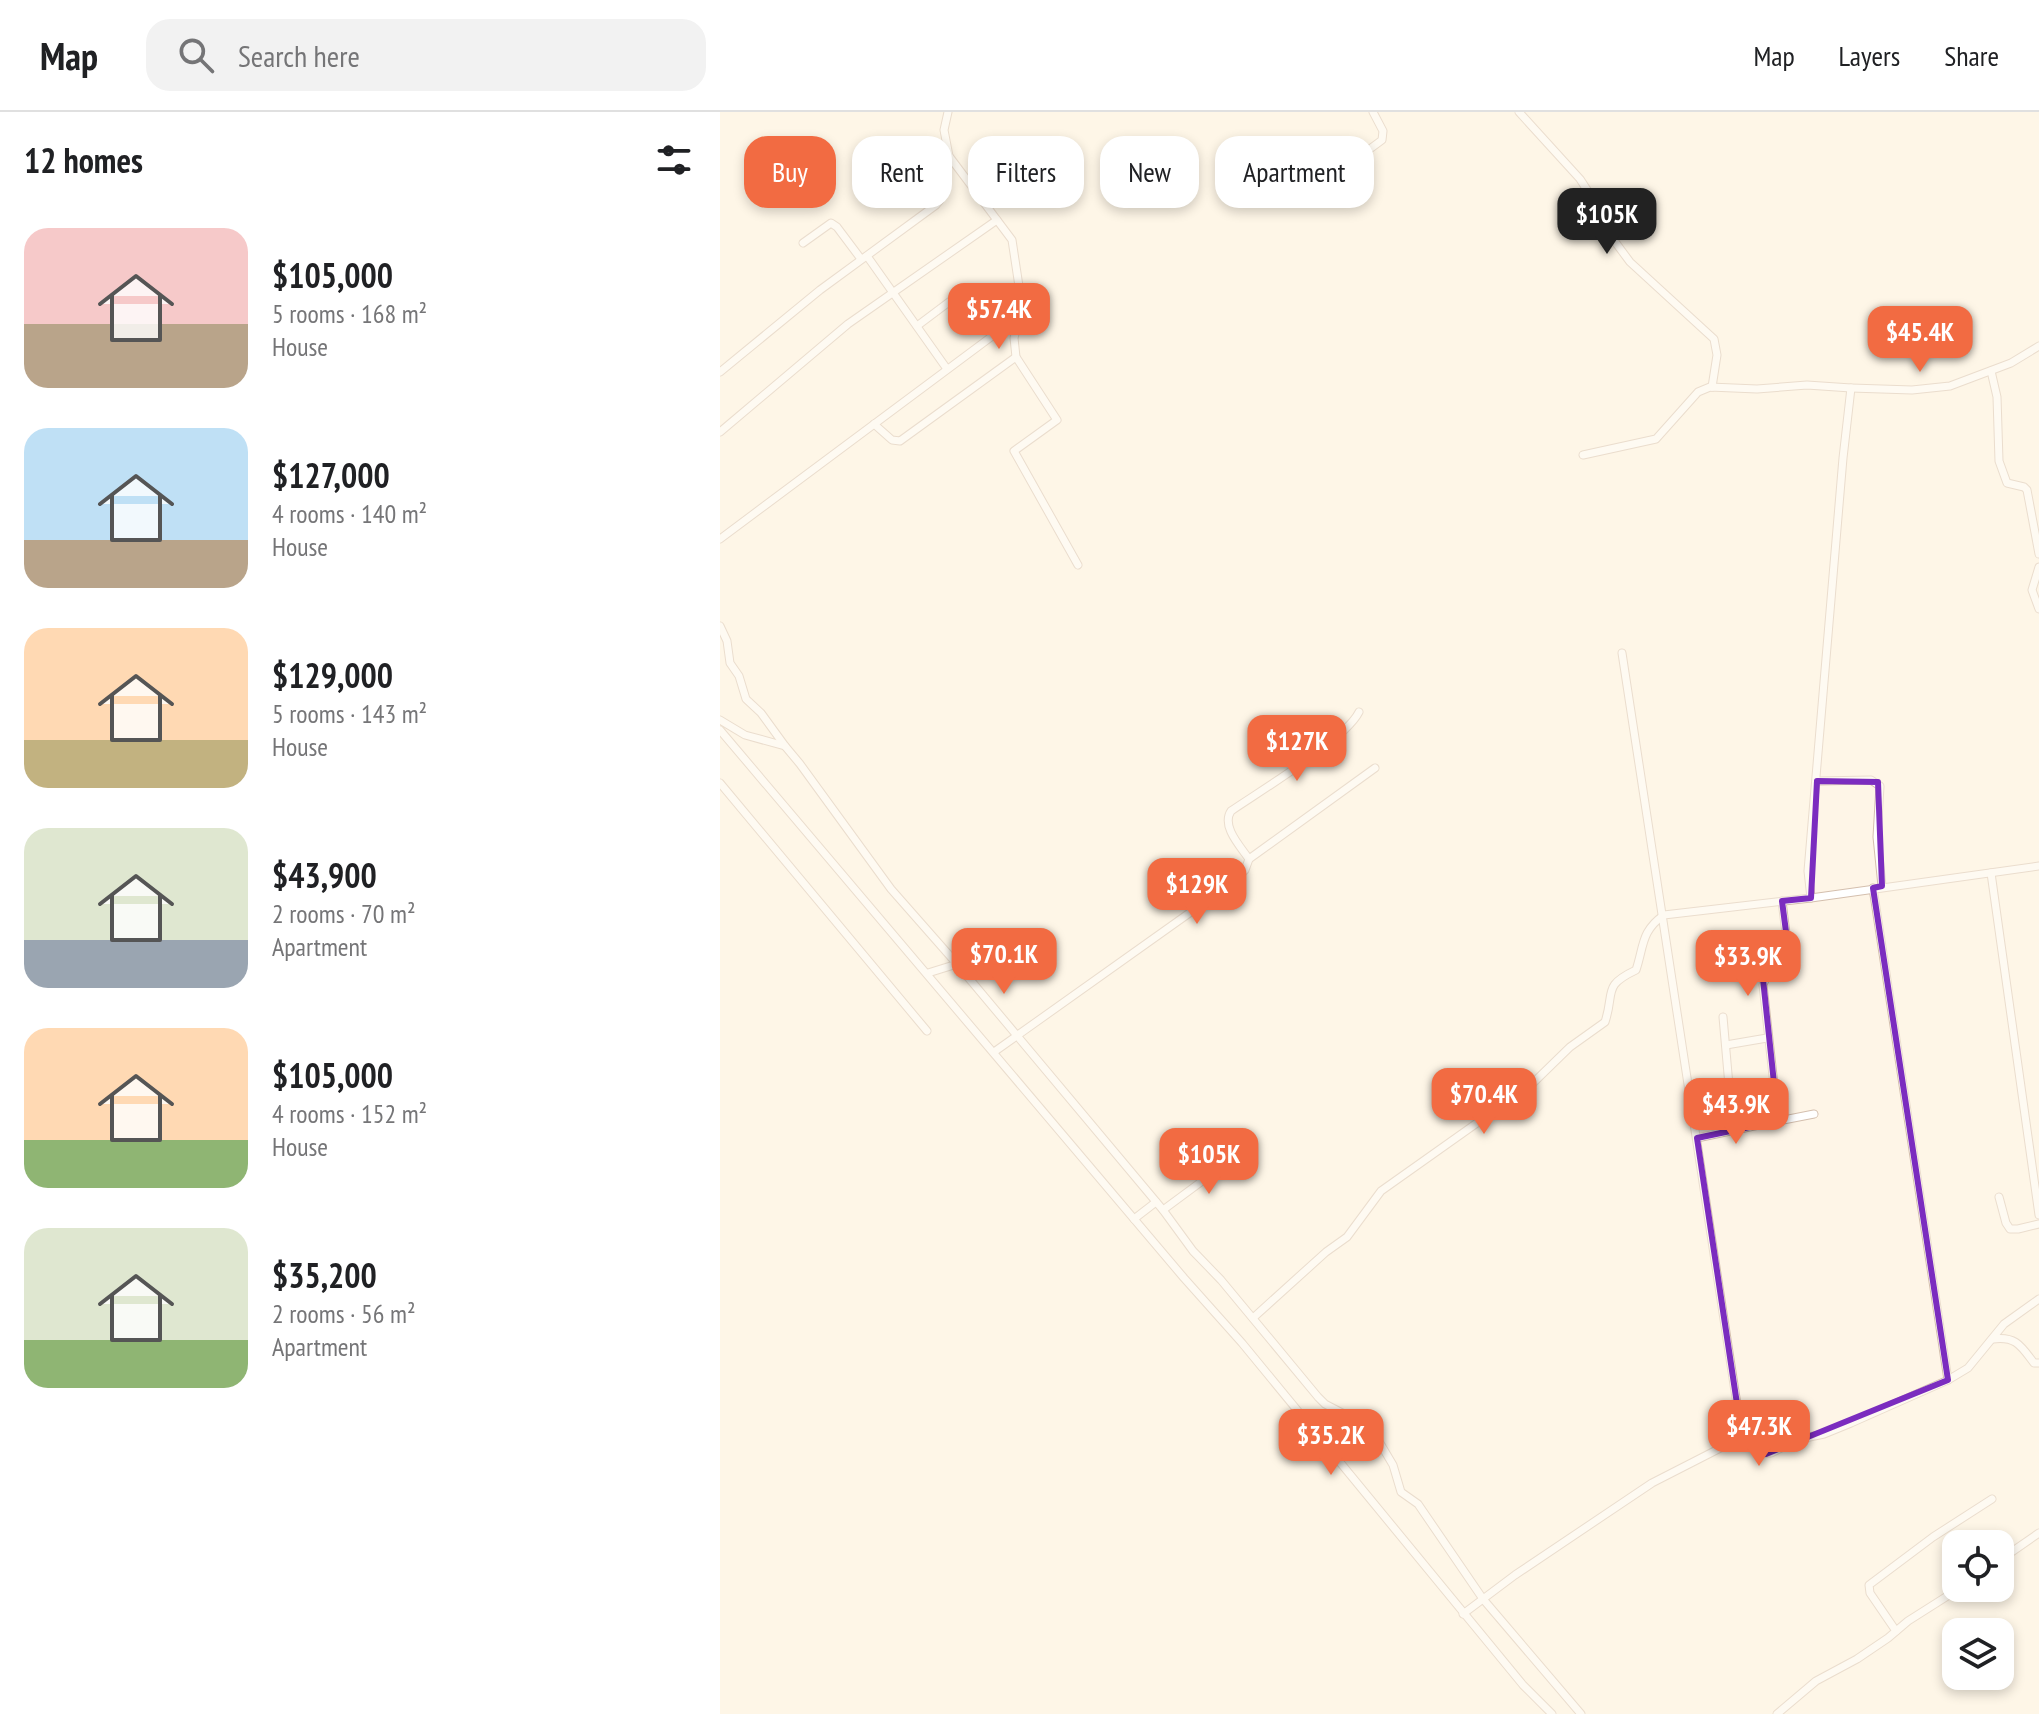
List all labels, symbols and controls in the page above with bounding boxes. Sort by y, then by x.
search box [146,19,706,91]
text: Map [40,31,98,80]
icon: search [174,33,218,77]
text: Search here [238,36,360,75]
text: Map [1753,37,1795,74]
text: Layers [1839,37,1900,74]
text: Share [1944,37,1999,74]
chip: Buy [744,136,836,208]
chip: Rent [852,136,952,208]
chip: Filters [968,136,1084,208]
chip: New [1100,136,1199,208]
chip: Apartment [1215,136,1374,208]
text: 12 homes [24,138,143,182]
icon: filters [652,138,696,182]
pin: $105K [1551,188,1663,256]
text: $105K [1575,197,1639,230]
text: $105,000 [272,253,393,297]
icon: home [88,260,184,356]
pin: $57.4K [934,283,1064,351]
text: $57.4K [966,292,1032,325]
text: 5 rooms · 168 m² [272,297,427,330]
pin: $45.4K [1855,306,1985,374]
text: $45.4K [1886,315,1954,348]
text: House [272,330,328,363]
text: $127,000 [272,453,390,497]
icon: home [88,460,184,556]
text: 4 rooms · 140 m² [272,497,427,530]
text: House [272,530,328,563]
text: $129,000 [272,653,393,697]
icon: home [88,660,184,756]
text: 5 rooms · 143 m² [272,697,427,730]
pin: $127K [1241,715,1353,783]
text: $127K [1265,724,1329,757]
text: House [272,730,328,763]
text: $43,900 [272,853,377,897]
pin: $129K [1141,858,1253,926]
icon: home [88,860,184,956]
text: $129K [1165,867,1229,900]
text: 2 rooms · 70 m² [272,897,416,930]
pin: $70.1K [939,928,1069,996]
text: Apartment [272,930,367,963]
pin: $33.9K [1683,930,1813,998]
text: $70.1K [970,937,1038,970]
text: $33.9K [1714,939,1782,972]
text: $105,000 [272,1053,393,1097]
icon: home [88,1060,184,1156]
pin: $70.4K [1419,1068,1549,1136]
text: $70.4K [1450,1077,1518,1110]
pin: $43.9K [1671,1078,1801,1146]
text: $43.9K [1702,1087,1770,1120]
text: 4 rooms · 152 m² [272,1097,427,1130]
pin: $105K [1153,1128,1265,1196]
text: House [272,1130,328,1163]
text: $105K [1177,1137,1241,1170]
text: $35,200 [272,1253,377,1297]
icon: home [88,1260,184,1356]
text: 2 rooms · 56 m² [272,1297,416,1330]
text: Apartment [272,1330,367,1363]
pin: $47.3K [1694,1400,1824,1468]
pin: $35.2K [1266,1409,1396,1477]
text: $47.3K [1726,1409,1792,1442]
text: $35.2K [1297,1418,1365,1451]
map controls [1942,1530,2014,1690]
button: locate [1942,1530,2014,1602]
button: layers [1942,1618,2014,1690]

